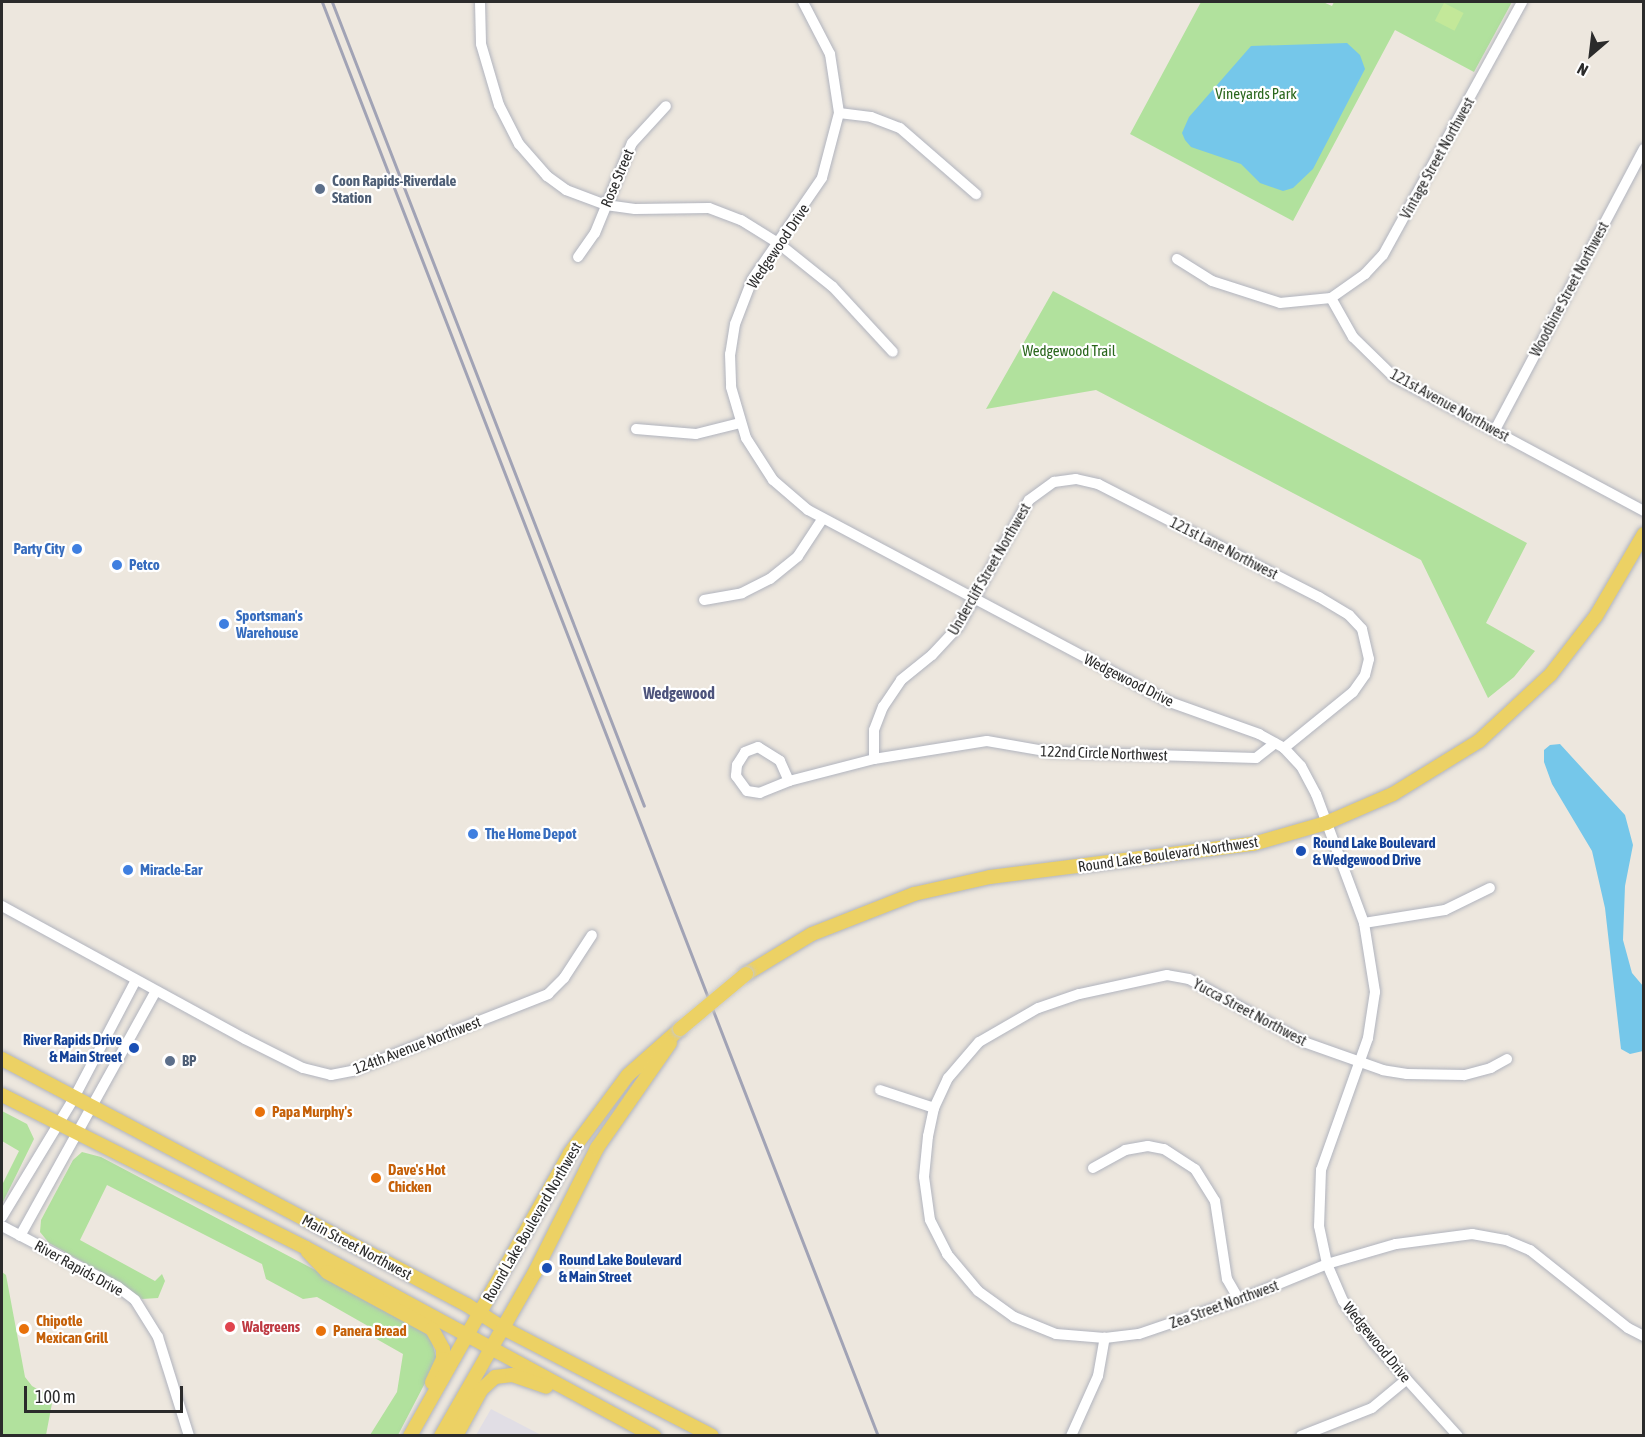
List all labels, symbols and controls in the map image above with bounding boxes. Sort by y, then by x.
north arrow [1561,24,1621,84]
text: N [1574,60,1591,80]
park label: Vineyards Park [1215,85,1297,103]
street label: Vintage Street Northwest [1396,94,1478,222]
street label: Rose Street [597,146,637,210]
place label: Coon Rapids-Riverdale Station [332,171,456,206]
marker: Coon Rapids-Riverdale Station [313,182,327,196]
street label: Wedgewood Drive [743,200,813,292]
street label: Woodbine Street Northwest [1526,218,1612,360]
park label: Wedgewood Trail [1022,342,1116,360]
street label: 121st Avenue Northwest [1387,365,1513,445]
street label: Undercliff Street Northwest [944,500,1034,638]
street label: 121st Lane Northwest [1167,513,1281,583]
place label: Party City [13,540,65,558]
marker: Party City [70,542,84,556]
place label: Petco [129,556,160,574]
marker: Petco [110,558,124,572]
place label: Sportsman's Warehouse [236,606,303,641]
marker: Sportsman's Warehouse [217,617,231,631]
street label: Wedgewood Drive [1081,650,1177,710]
district label: Wedgewood [643,683,715,703]
street label: 122nd Circle Northwest [1040,742,1168,764]
place label: The Home Depot [485,825,577,843]
marker: The Home Depot [466,827,480,841]
street label: Round Lake Boulevard Northwest [1077,832,1259,876]
place label: Round Lake Boulevard & Wedgewood Drive [1313,833,1436,868]
marker: Round Lake Boulevard & Wedgewood Drive [1294,844,1308,858]
place label: Miracle-Ear [140,861,202,879]
marker: Miracle-Ear [121,863,135,877]
street label: Yucca Street Northwest [1190,974,1310,1050]
street label: 124th Avenue Northwest [351,1012,483,1078]
place label: River Rapids Drive & Main Street [23,1030,122,1065]
marker: River Rapids Drive & Main Street [127,1041,141,1055]
place label: BP [182,1052,196,1070]
marker: BP [163,1054,177,1068]
place label: Papa Murphy's [272,1103,352,1121]
marker: Papa Murphy's [253,1105,267,1119]
street label: Round Lake Boulevard Northwest [479,1139,585,1305]
place label: Dave's Hot Chicken [388,1160,446,1195]
marker: Dave's Hot Chicken [369,1171,383,1185]
street label: Main Street Northwest [299,1210,415,1284]
street label: River Rapids Drive [31,1236,127,1300]
place label: Round Lake Boulevard & Main Street [559,1250,682,1285]
marker: Round Lake Boulevard & Main Street [540,1261,554,1275]
street label: Zea Street Northwest [1167,1276,1281,1332]
street label: Wedgewood Drive [1339,1298,1415,1386]
place label: Chipotle Mexican Grill [36,1311,108,1346]
place label: Walgreens [242,1318,300,1336]
marker: Walgreens [223,1320,237,1334]
marker: Chipotle Mexican Grill [17,1322,31,1336]
place label: Panera Bread [333,1322,407,1340]
marker: Panera Bread [314,1324,328,1338]
scale bar [27,1374,186,1412]
text: 100 m [35,1386,76,1407]

